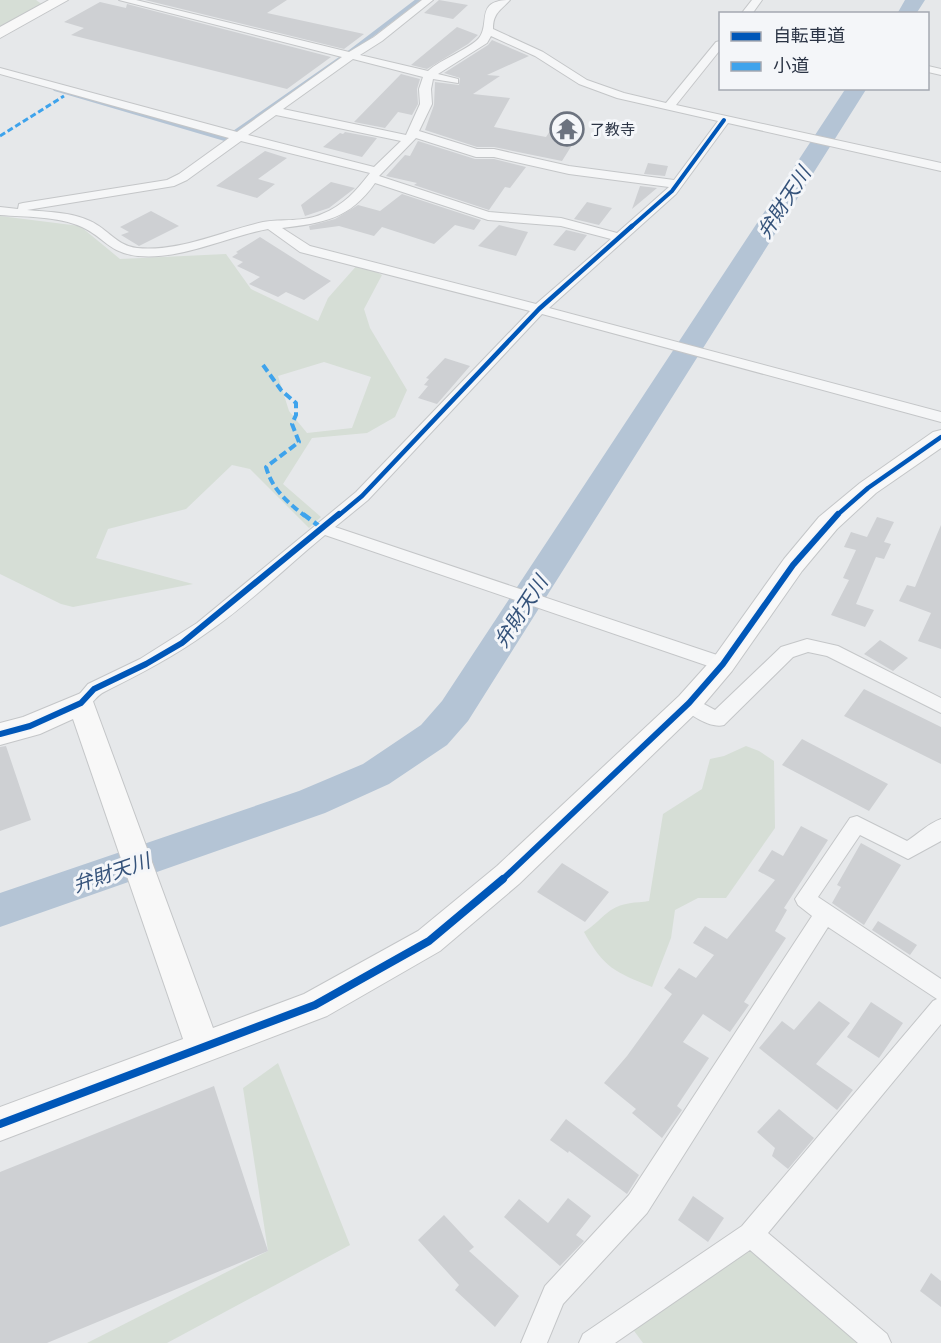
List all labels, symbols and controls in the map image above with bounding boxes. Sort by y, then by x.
legend [719,12,929,90]
text: 自転車道 [773,24,845,46]
text: 小道 [773,54,809,76]
temple icon: 了教寺 [549,111,585,147]
place label: 了教寺 [590,120,635,138]
water label: 弁財天川 [751,160,816,242]
water label: 弁財天川 [488,569,553,651]
water label: 弁財天川 [69,847,155,896]

